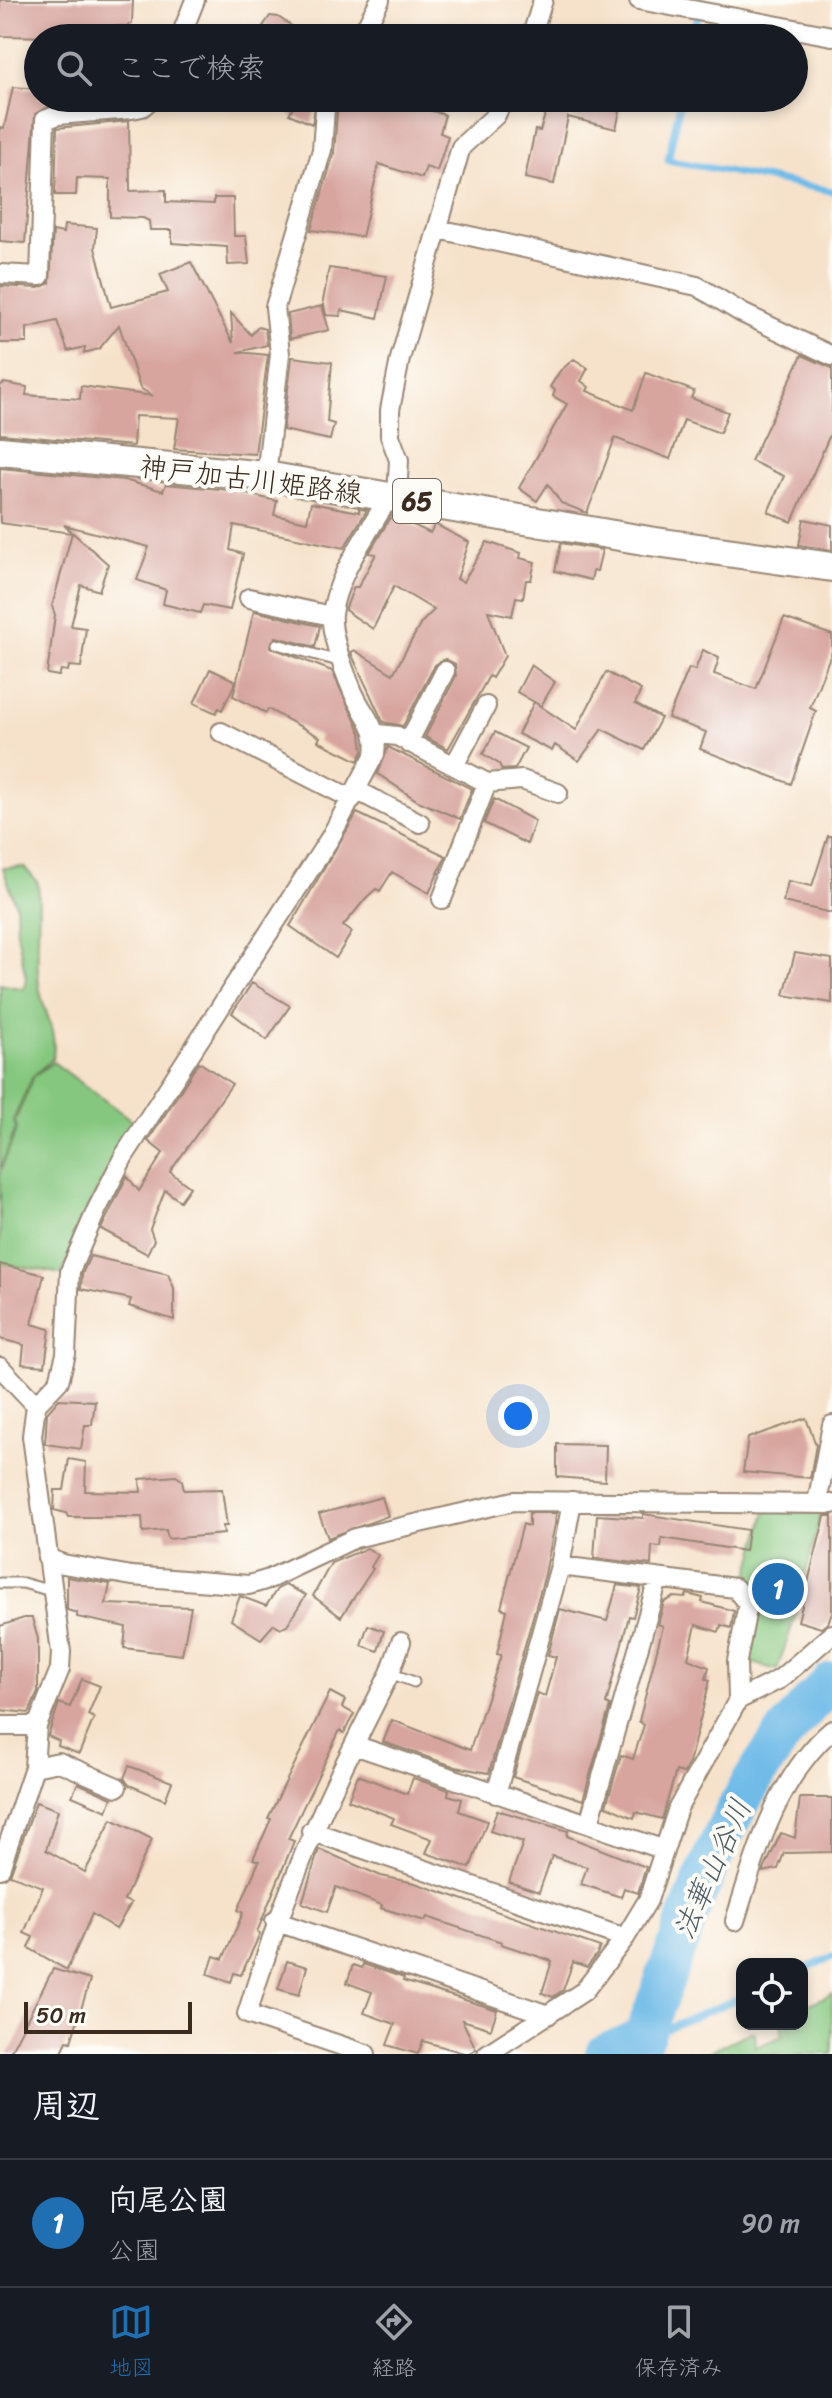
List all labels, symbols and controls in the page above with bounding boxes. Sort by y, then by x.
search box [24,24,808,112]
text: ここで検索 [116,41,266,95]
icon: search [52,46,96,90]
street label: 神戸加古川姫路線 [137,442,365,517]
road number: 65 [393,479,441,523]
your location [498,1396,538,1436]
pin: 1 [752,1559,804,1619]
water label: 法華山谷川 [657,1790,767,1948]
map controls [736,1958,808,2030]
button: locate [736,1958,808,2030]
text: 50 m [36,1996,86,2035]
scale bar [24,1998,192,2034]
text: 周辺 [32,2076,100,2136]
text: 向尾公園 [108,2173,228,2227]
text: 1 [52,2200,64,2246]
text: 90 m [741,2200,800,2246]
text: 公園 [108,2227,160,2273]
tab: 地図 [109,2300,153,2387]
tab: 経路 [372,2300,416,2387]
tab: 保存済み [635,2300,723,2387]

